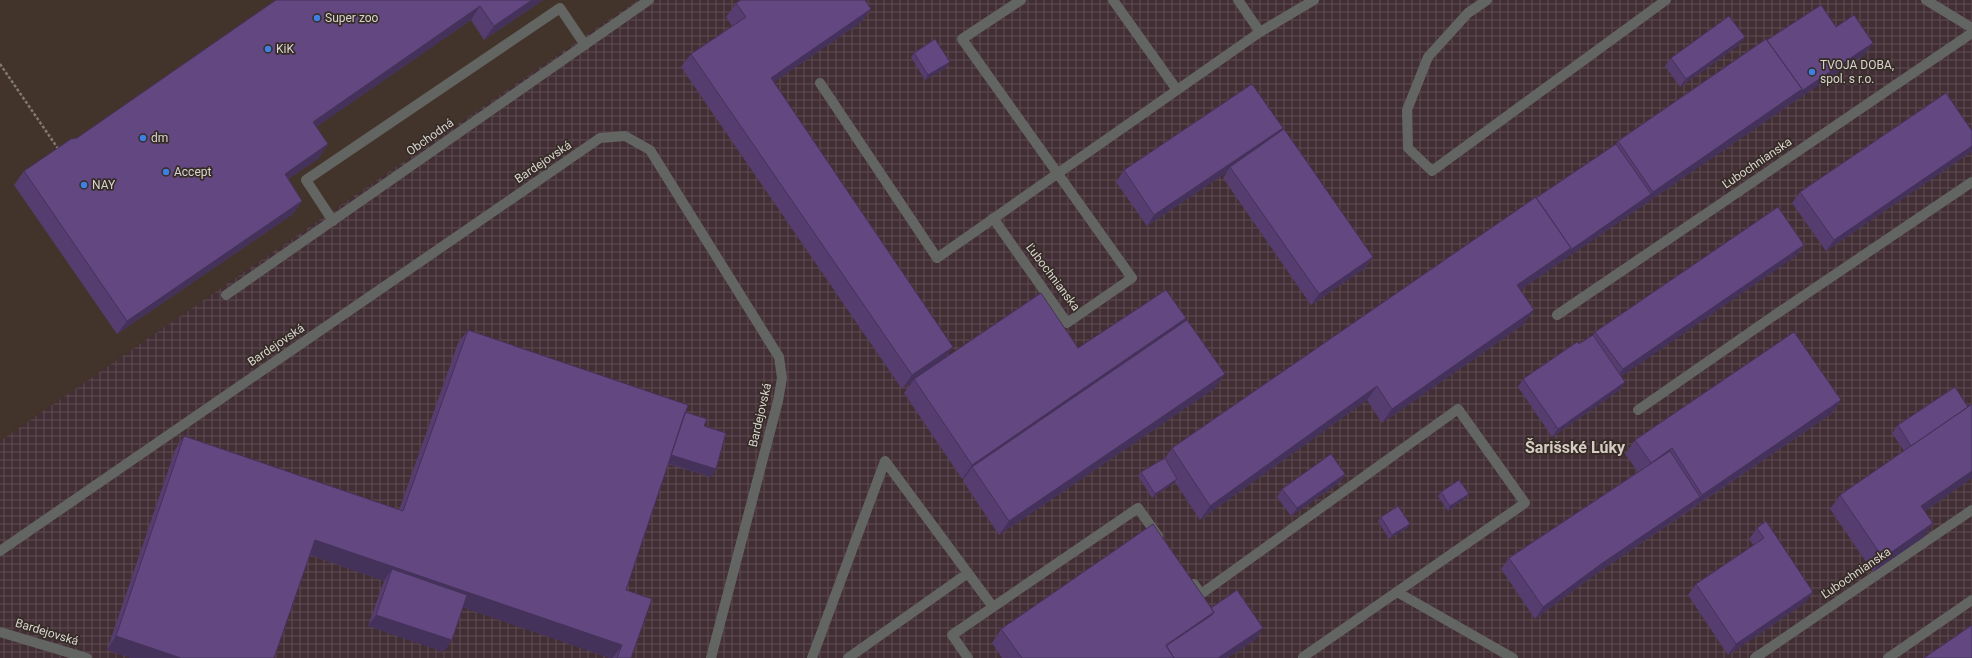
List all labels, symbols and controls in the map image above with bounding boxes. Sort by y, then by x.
place label: Super zoo [325,11,379,25]
marker: Super zoo [312,13,322,23]
place label: KiK [276,42,294,56]
marker: KiK [263,44,273,54]
place label: TVOJA DOBA, spol. s r.o. [1820,58,1894,86]
marker: TVOJA DOBA, spol. s r.o. [1807,67,1817,77]
street label: Obchodná [404,116,456,158]
place label: dm [151,131,168,145]
marker: dm [138,133,148,143]
street label: Ľubochnianska [1720,135,1794,191]
street label: Bardejovská [512,138,574,186]
place label: Accept [174,165,211,179]
marker: Accept [161,167,171,177]
place label: NAY [92,178,116,192]
marker: NAY [79,180,89,190]
street label: Ľubochnianska [1023,241,1083,313]
street label: Bardejovská [245,321,307,369]
street label: Bardejovská [746,382,774,448]
district label: Šarišské Lúky [1525,438,1626,457]
street label: Ľubochnianska [1819,545,1893,601]
street label: Bardejovská [14,616,80,648]

